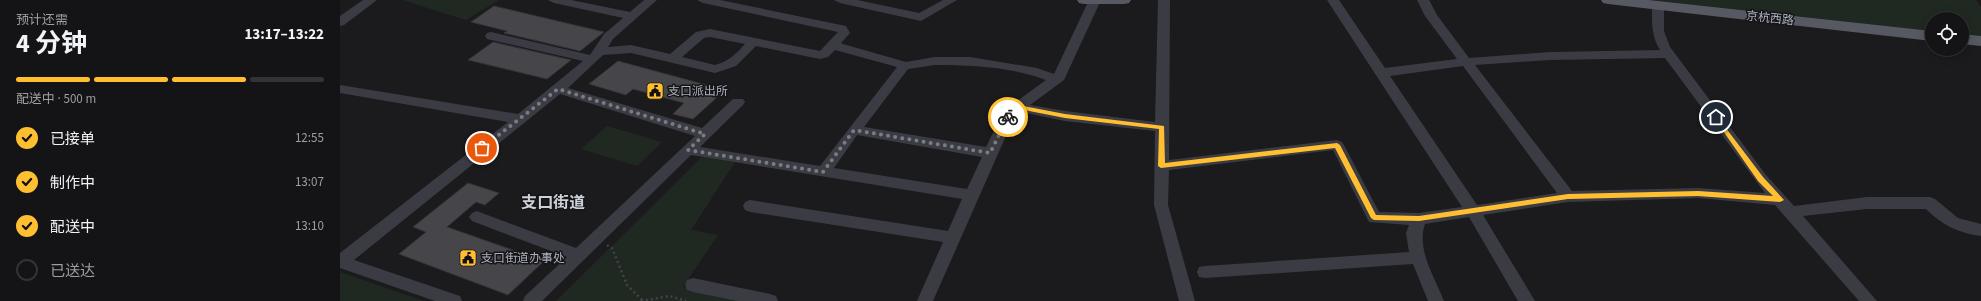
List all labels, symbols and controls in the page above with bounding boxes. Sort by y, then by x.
street label: 京杭西路 [1745,8,1795,29]
text: 预计还需 [16,11,68,29]
map controls [1925,12,1969,56]
button: locate [1925,12,1969,56]
text: 13:17–13:22 [244,24,324,45]
text: 4 分钟 [16,25,87,62]
public building icon: 支口派出所 [645,81,665,101]
place label: 支口派出所 [668,83,728,100]
text: 配送中 · 500 m [16,90,96,108]
courier [988,97,1028,137]
pin [1699,100,1733,134]
icon: bike [997,106,1019,128]
icon: home [1705,106,1727,128]
icon: check [16,127,38,149]
text: 已接单 [50,129,95,150]
text: 12:55 [295,129,324,147]
pin [465,131,499,165]
icon: bag [471,137,493,159]
icon: check [16,171,38,193]
text: 制作中 [50,173,95,194]
text: 13:07 [295,173,324,191]
district label: 支口街道 [521,192,585,214]
icon: check [16,215,38,237]
text: 配送中 [50,217,95,238]
text: 13:10 [295,217,324,235]
public building icon: 支口街道办事处 [458,248,478,268]
place label: 支口街道办事处 [481,250,565,267]
text: 已送达 [50,261,95,282]

